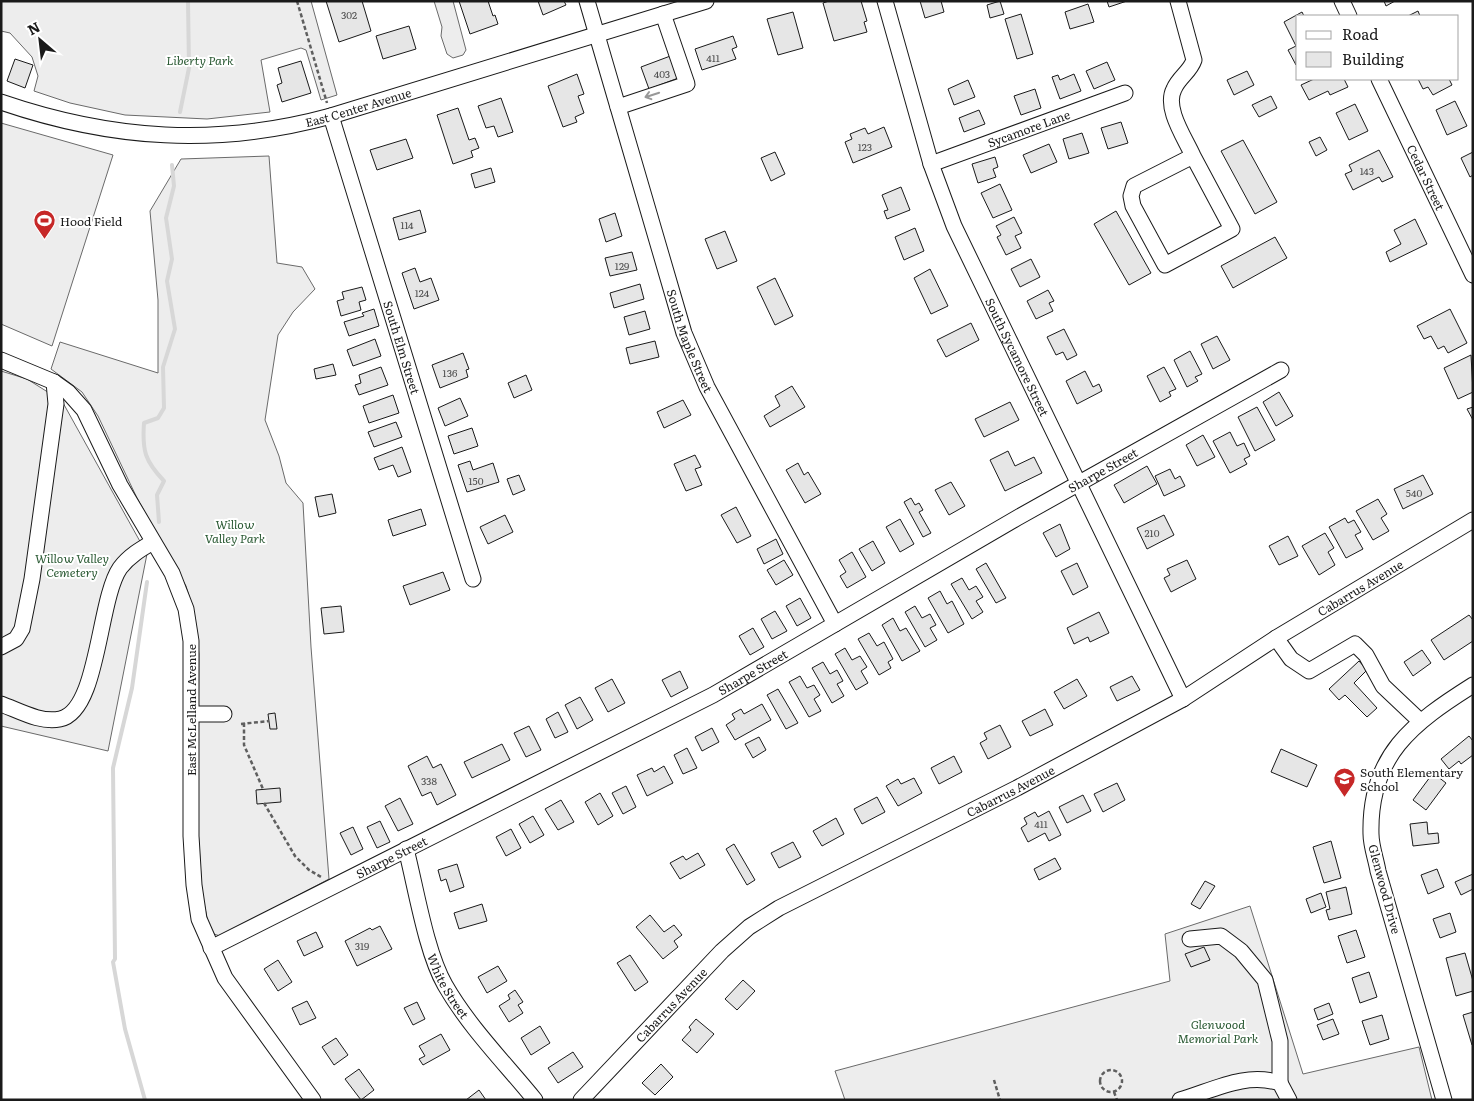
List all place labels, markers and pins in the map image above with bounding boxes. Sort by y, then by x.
sports icon: Hood Field [32,209,56,240]
place label: Hood Field [60,212,123,230]
place label: South Elementary School [1360,763,1463,795]
school or university icon: South Elementary School [1332,767,1356,798]

